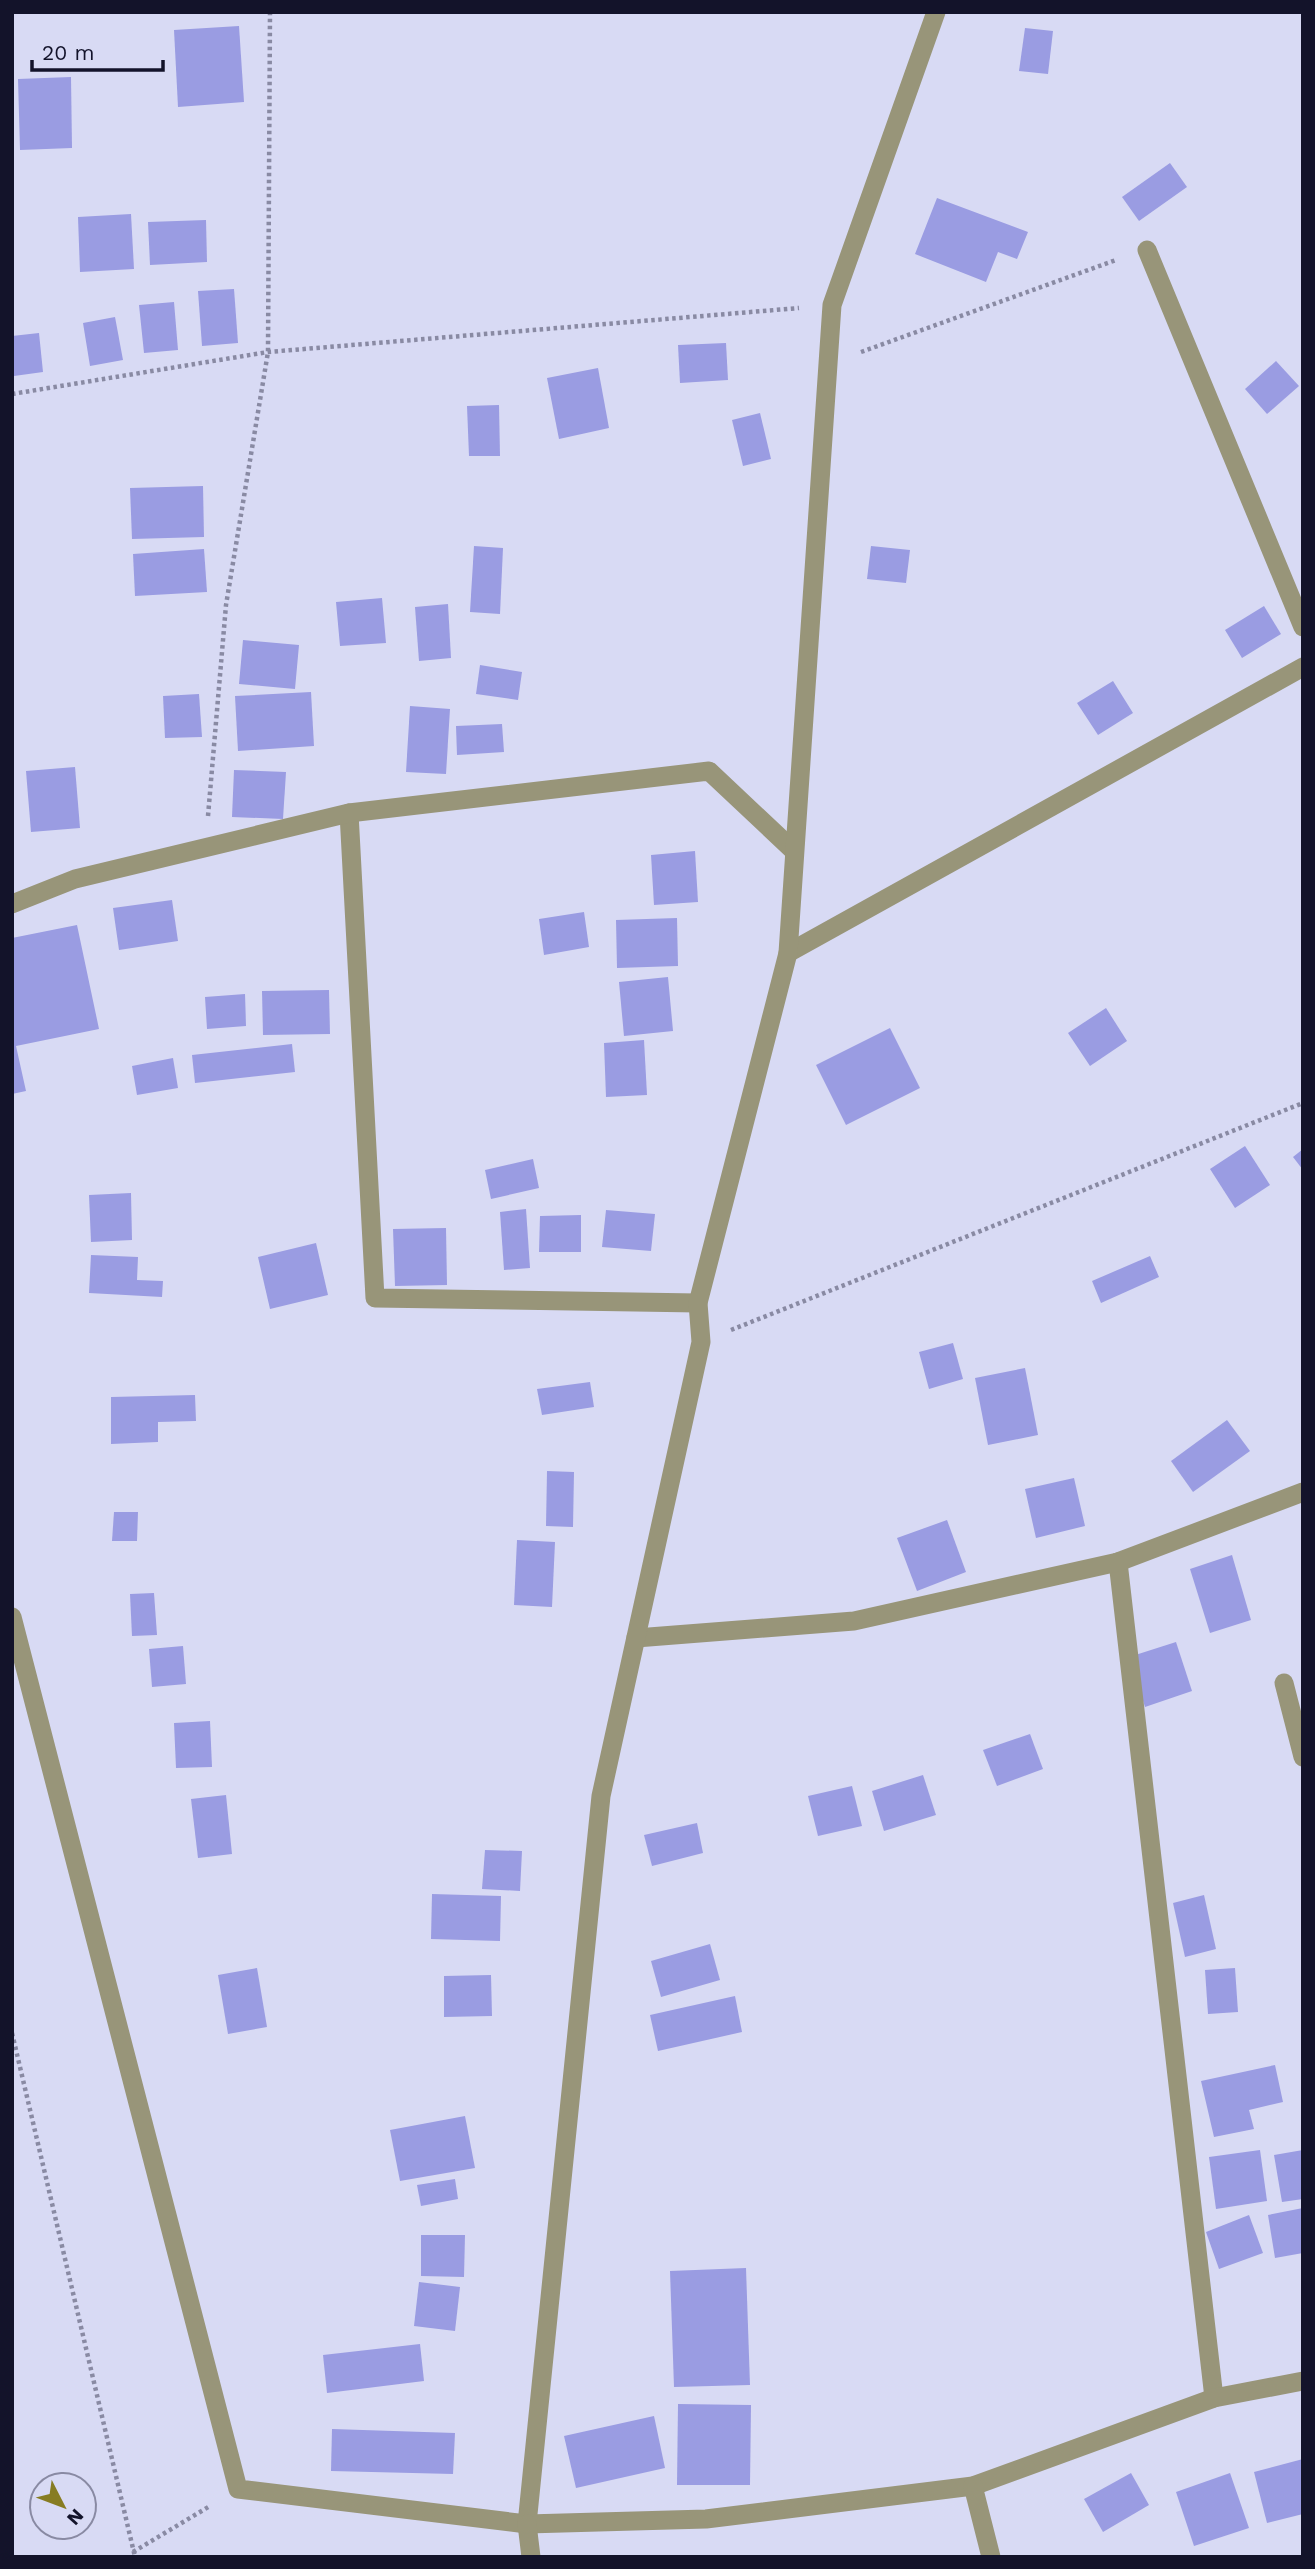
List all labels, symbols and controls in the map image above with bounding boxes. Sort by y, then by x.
scale bar [32,28,163,72]
text: 20 m [42,40,94,65]
north arrow [28,2471,98,2541]
text: N [62,2504,89,2530]

